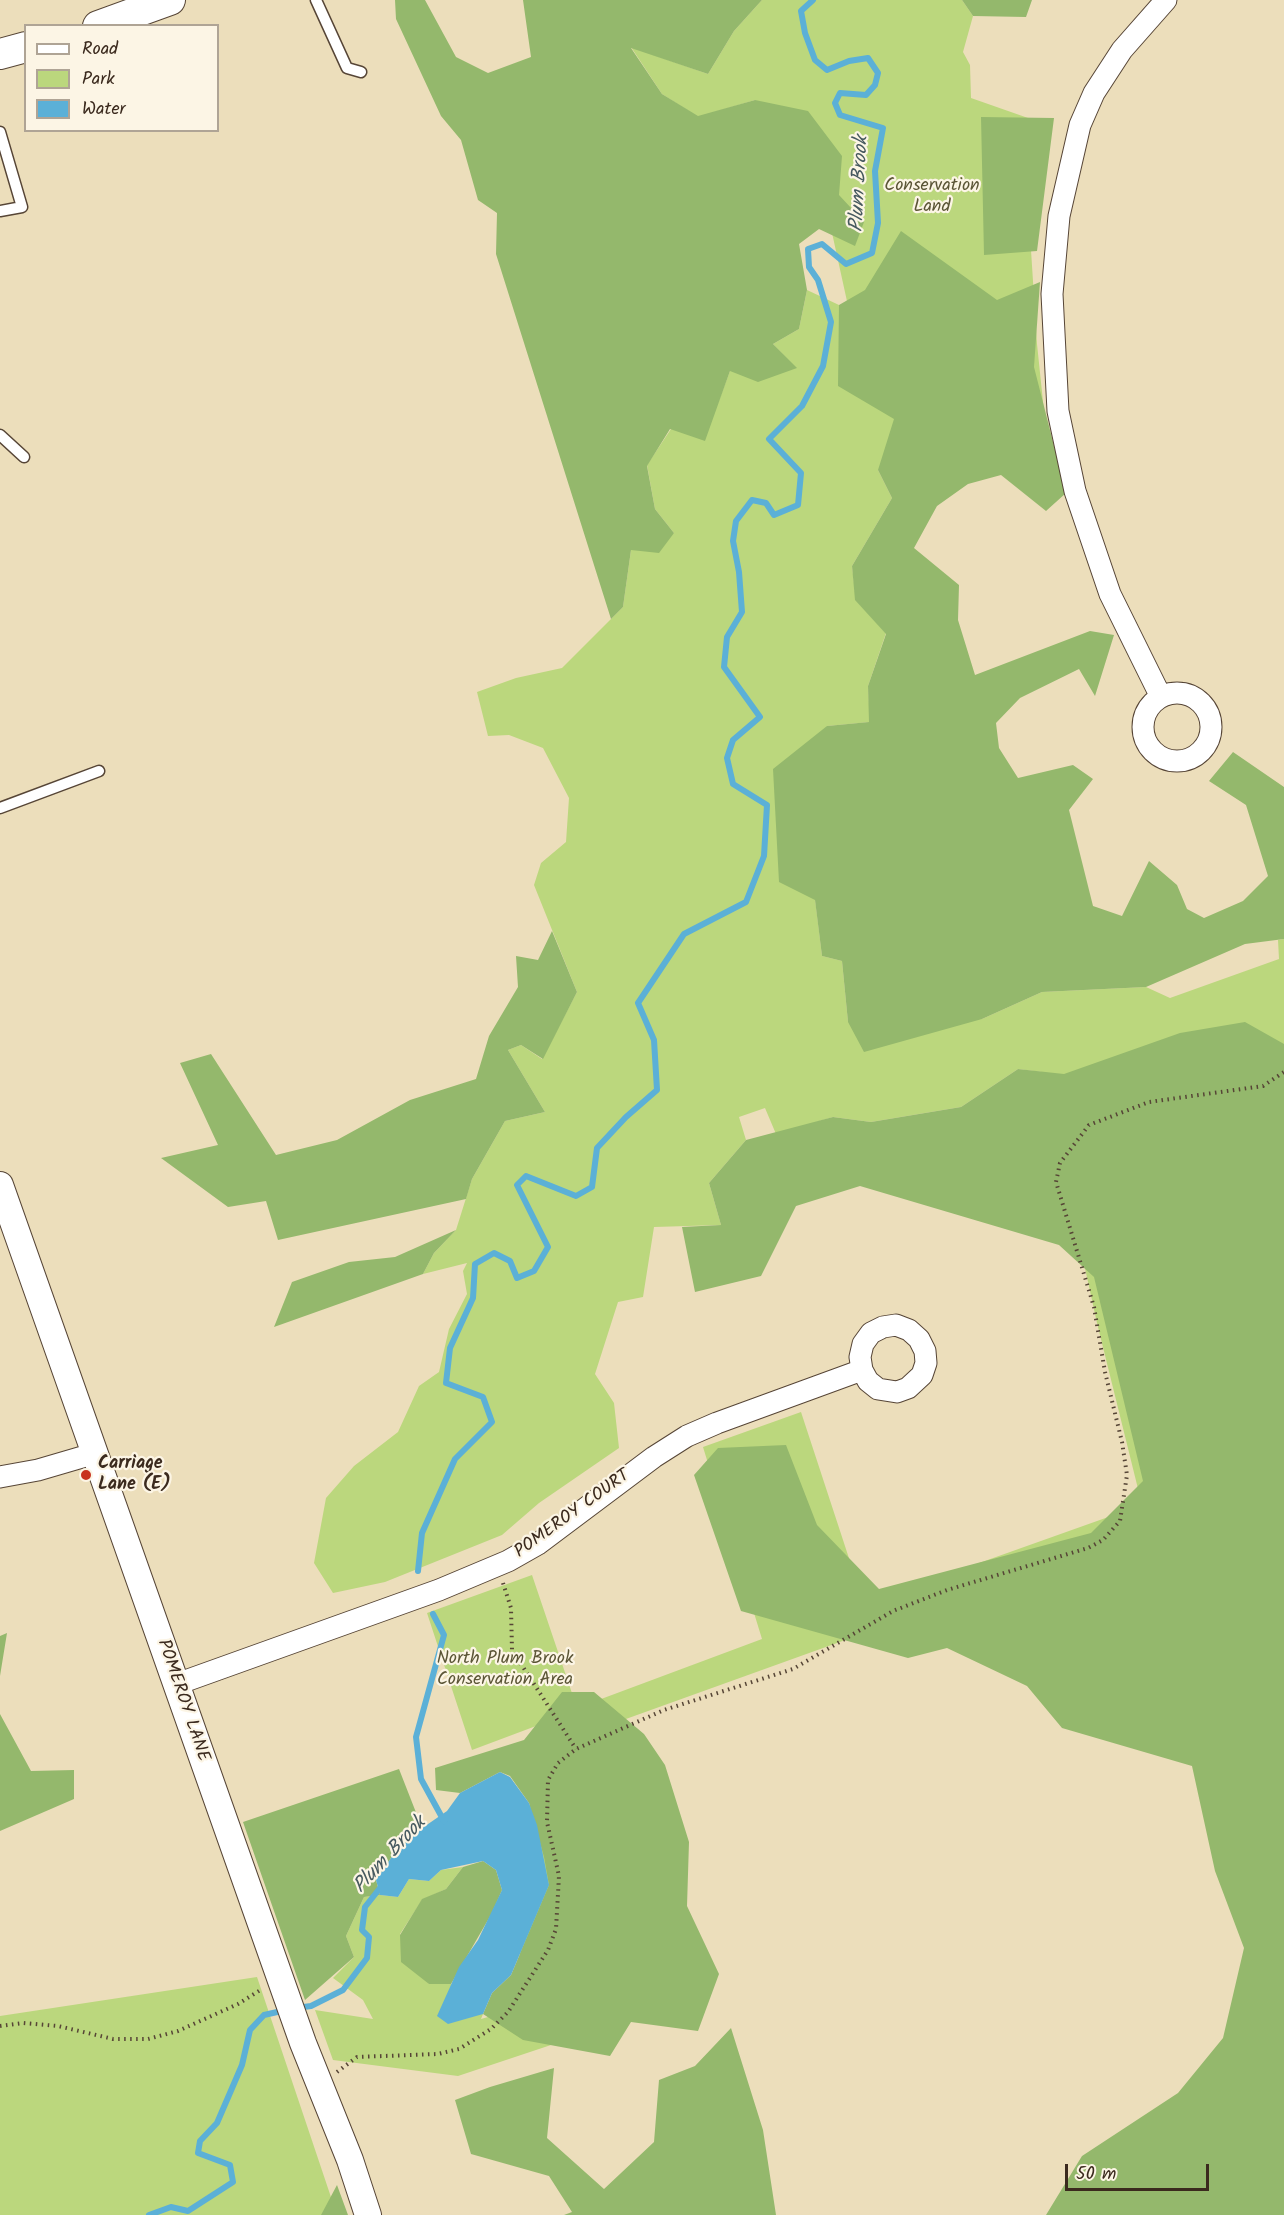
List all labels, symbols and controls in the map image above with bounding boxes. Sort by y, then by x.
legend [24,24,219,132]
text: Road [82,35,118,64]
text: Park [82,65,115,94]
text: Water [82,95,126,124]
water label: Plum Brook [846,135,876,233]
park label: Conservation Land [884,176,980,219]
place label: Carriage Lane (E) [98,1454,171,1496]
street label: POMEROY COURT [511,1466,635,1564]
marker: Carriage Lane (E) [79,1468,93,1482]
street label: POMEROY LANE [151,1637,213,1765]
park label: North Plum Brook Conservation Area [437,1649,573,1692]
water label: Plum Brook [349,1813,433,1899]
scale bar [1068,2152,1212,2190]
text: 50 m [1076,2160,1116,2189]

